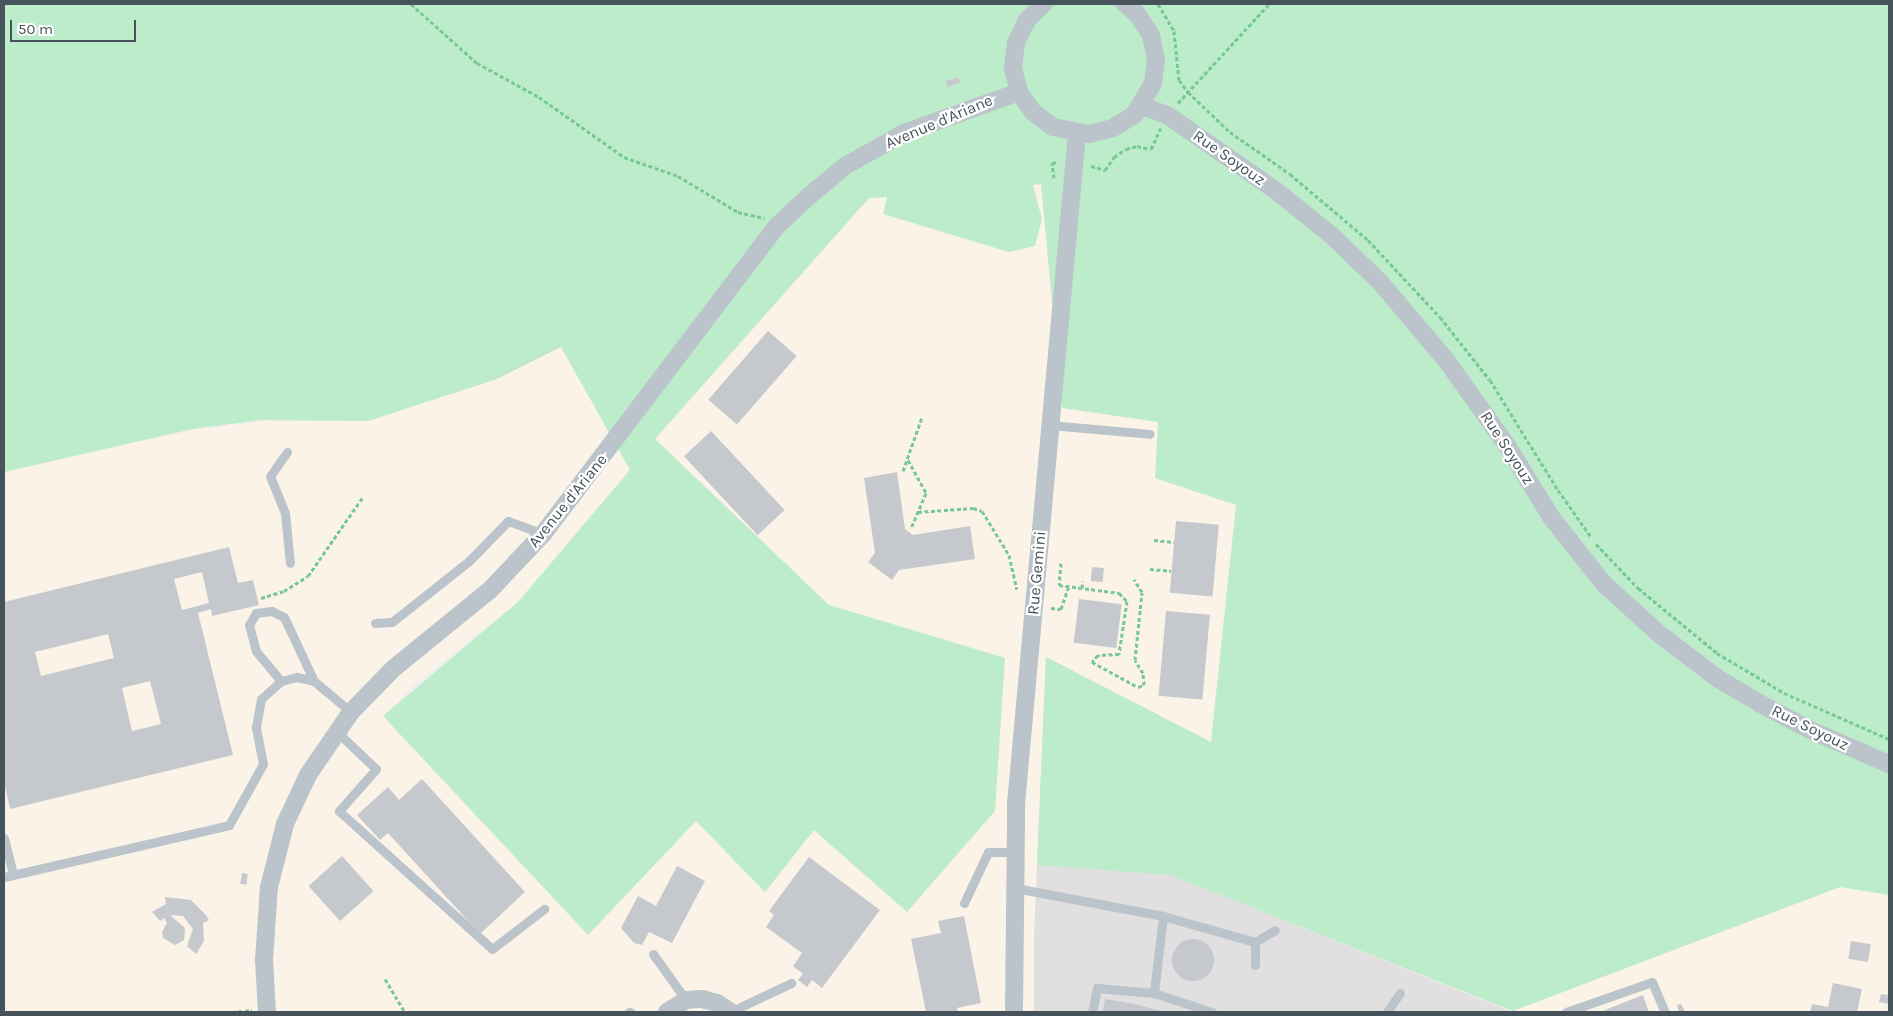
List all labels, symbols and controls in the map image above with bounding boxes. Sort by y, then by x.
scale bar [12,10,139,42]
text: 50 m [18,20,53,38]
street label: Avenue d'Ariane [883,91,995,153]
street label: Rue Soyouz [1189,126,1269,190]
street label: Rue Soyouz [1476,408,1538,488]
street label: Avenue d'Ariane [525,450,611,552]
street label: Rue Gemini [1024,530,1050,616]
street label: Rue Soyouz [1768,701,1852,755]

